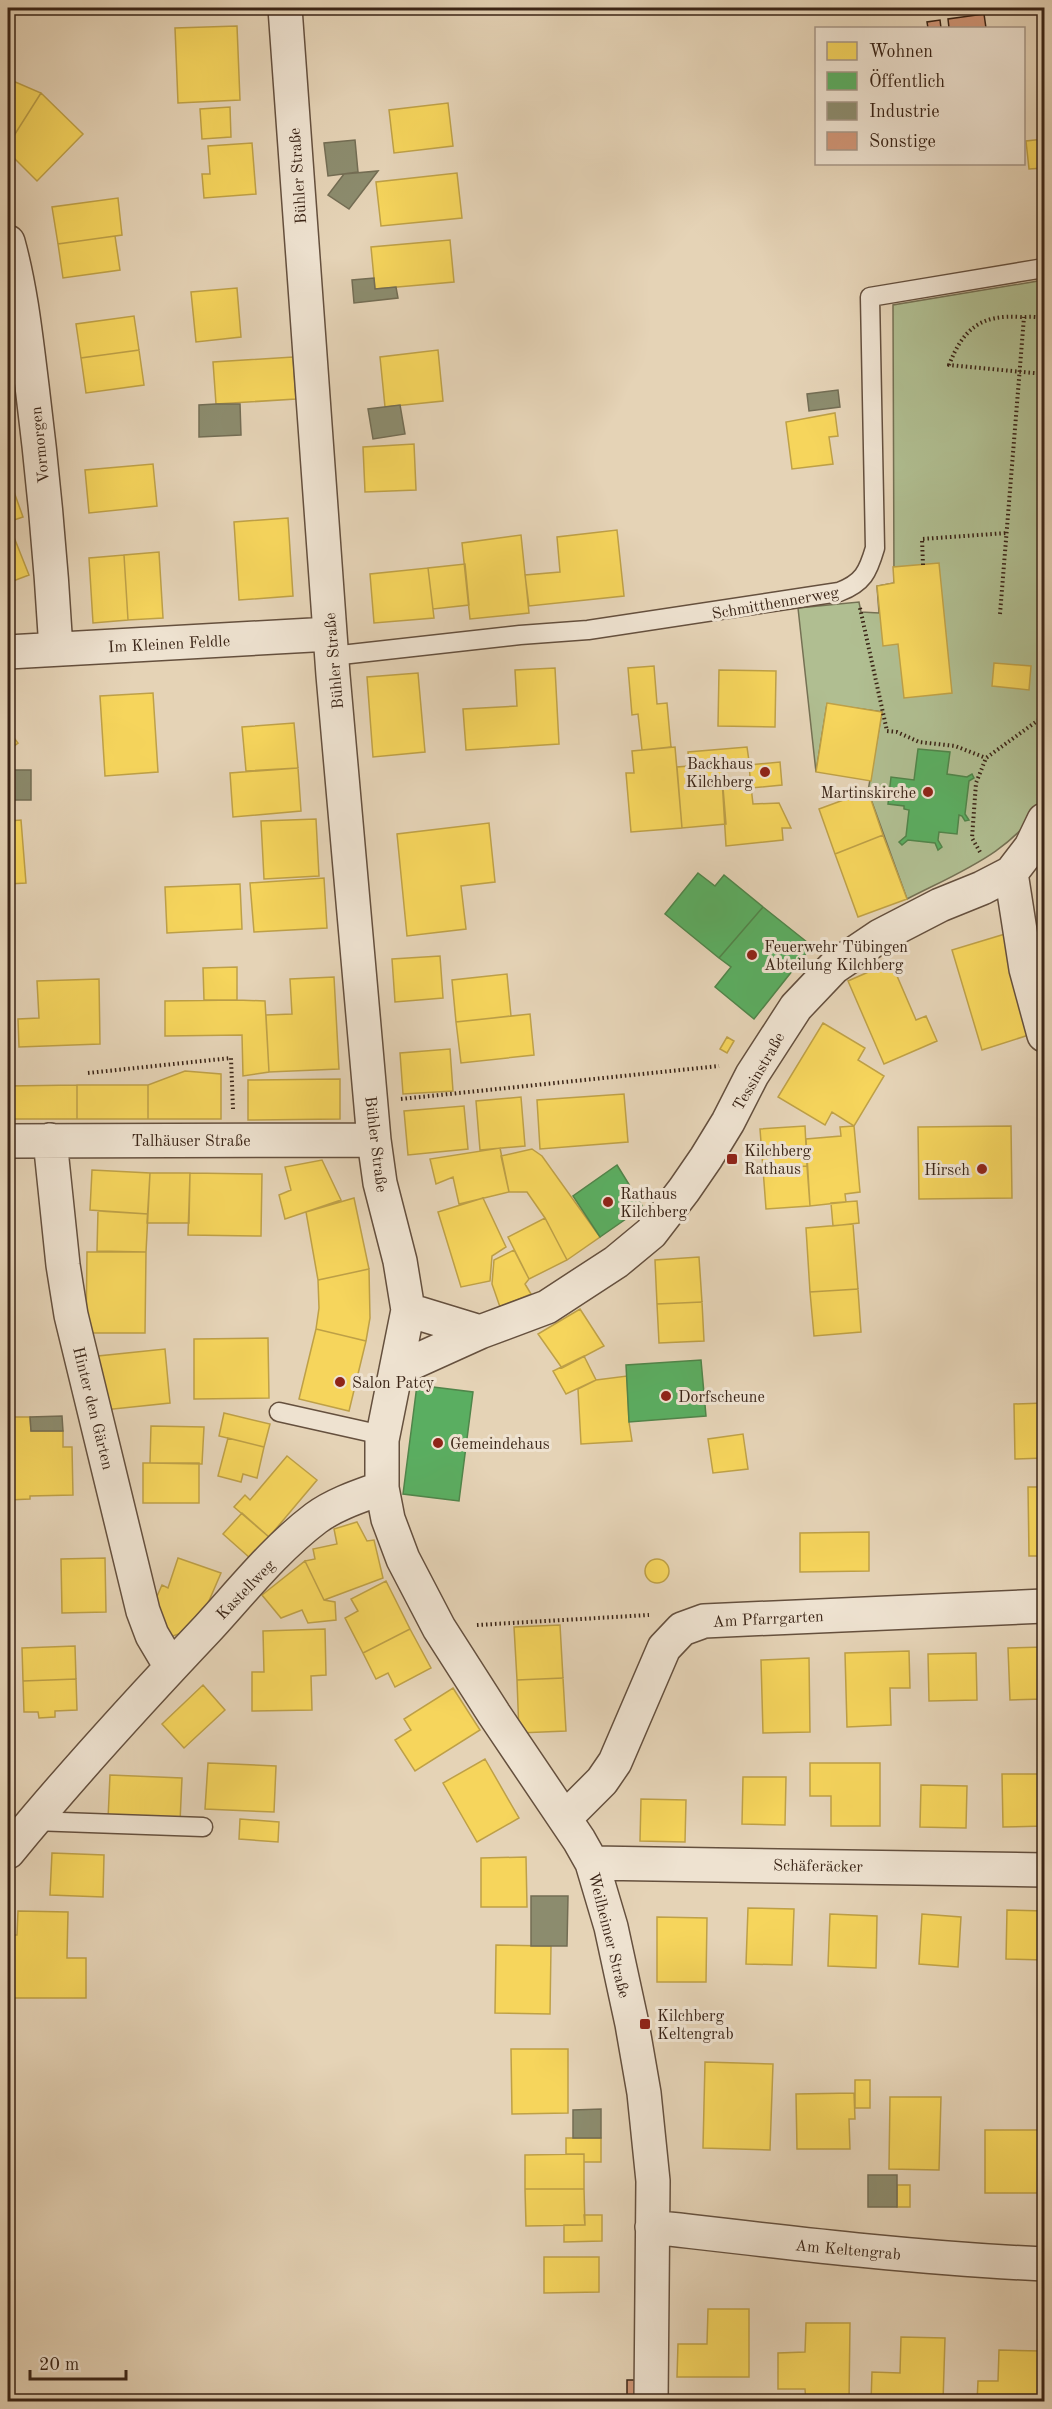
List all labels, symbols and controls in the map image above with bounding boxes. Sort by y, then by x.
legend [815,27,1025,165]
text: Wohnen [869,43,933,61]
text: Öffentlich [869,69,945,91]
text: Industrie [869,103,939,121]
street label: Bühler Straße [288,127,310,225]
text: Sonstige [869,133,936,151]
street label: Vormorgen [29,405,53,484]
street label: Schmitthennerweg [711,585,840,623]
street label: Bühler Straße [323,612,347,710]
street label: Im Kleinen Feldle [108,634,230,656]
place label: Backhaus Kilchberg [686,757,753,791]
marker: Backhaus Kilchberg [758,765,772,779]
marker: Martinskirche [921,785,935,799]
place label: Martinskirche [820,786,916,802]
place label: Feuerwehr Tübingen Abteilung Kilchberg [764,940,908,974]
marker: Feuerwehr Tübingen Abteilung Kilchberg [745,948,759,962]
street label: Tessinstraße [731,1030,788,1114]
street label: Bühler Straße [361,1095,389,1193]
street label: Talhäuser Straße [131,1134,251,1150]
place label: Kilchberg Rathaus [744,1144,812,1178]
marker: Kilchberg Rathaus [725,1152,739,1166]
marker: Hirsch [975,1162,989,1176]
place label: Hirsch [924,1163,970,1179]
place label: Rathaus Kilchberg [620,1187,688,1221]
marker: Rathaus Kilchberg [601,1195,615,1209]
street label: Hinter den Gärten [69,1345,115,1472]
marker: Salon Patcy [333,1375,347,1389]
place label: Salon Patcy [352,1376,435,1392]
marker: Dorfscheune [659,1389,673,1403]
place label: Dorfscheune [678,1390,765,1406]
marker: Gemeindehaus [431,1436,445,1450]
place label: Gemeindehaus [450,1437,550,1453]
street label: Kastellweg [214,1557,279,1623]
street label: Am Pfarrgarten [712,1609,824,1631]
street label: Schäferäcker [773,1858,863,1876]
street label: Weilheimer Straße [585,1871,631,2000]
place label: Kilchberg Keltengrab [657,2009,734,2043]
marker: Kilchberg Keltengrab [638,2017,652,2031]
street label: Am Keltengrab [794,2238,901,2264]
scale bar [30,2343,126,2381]
text: 20 m [39,2356,79,2374]

